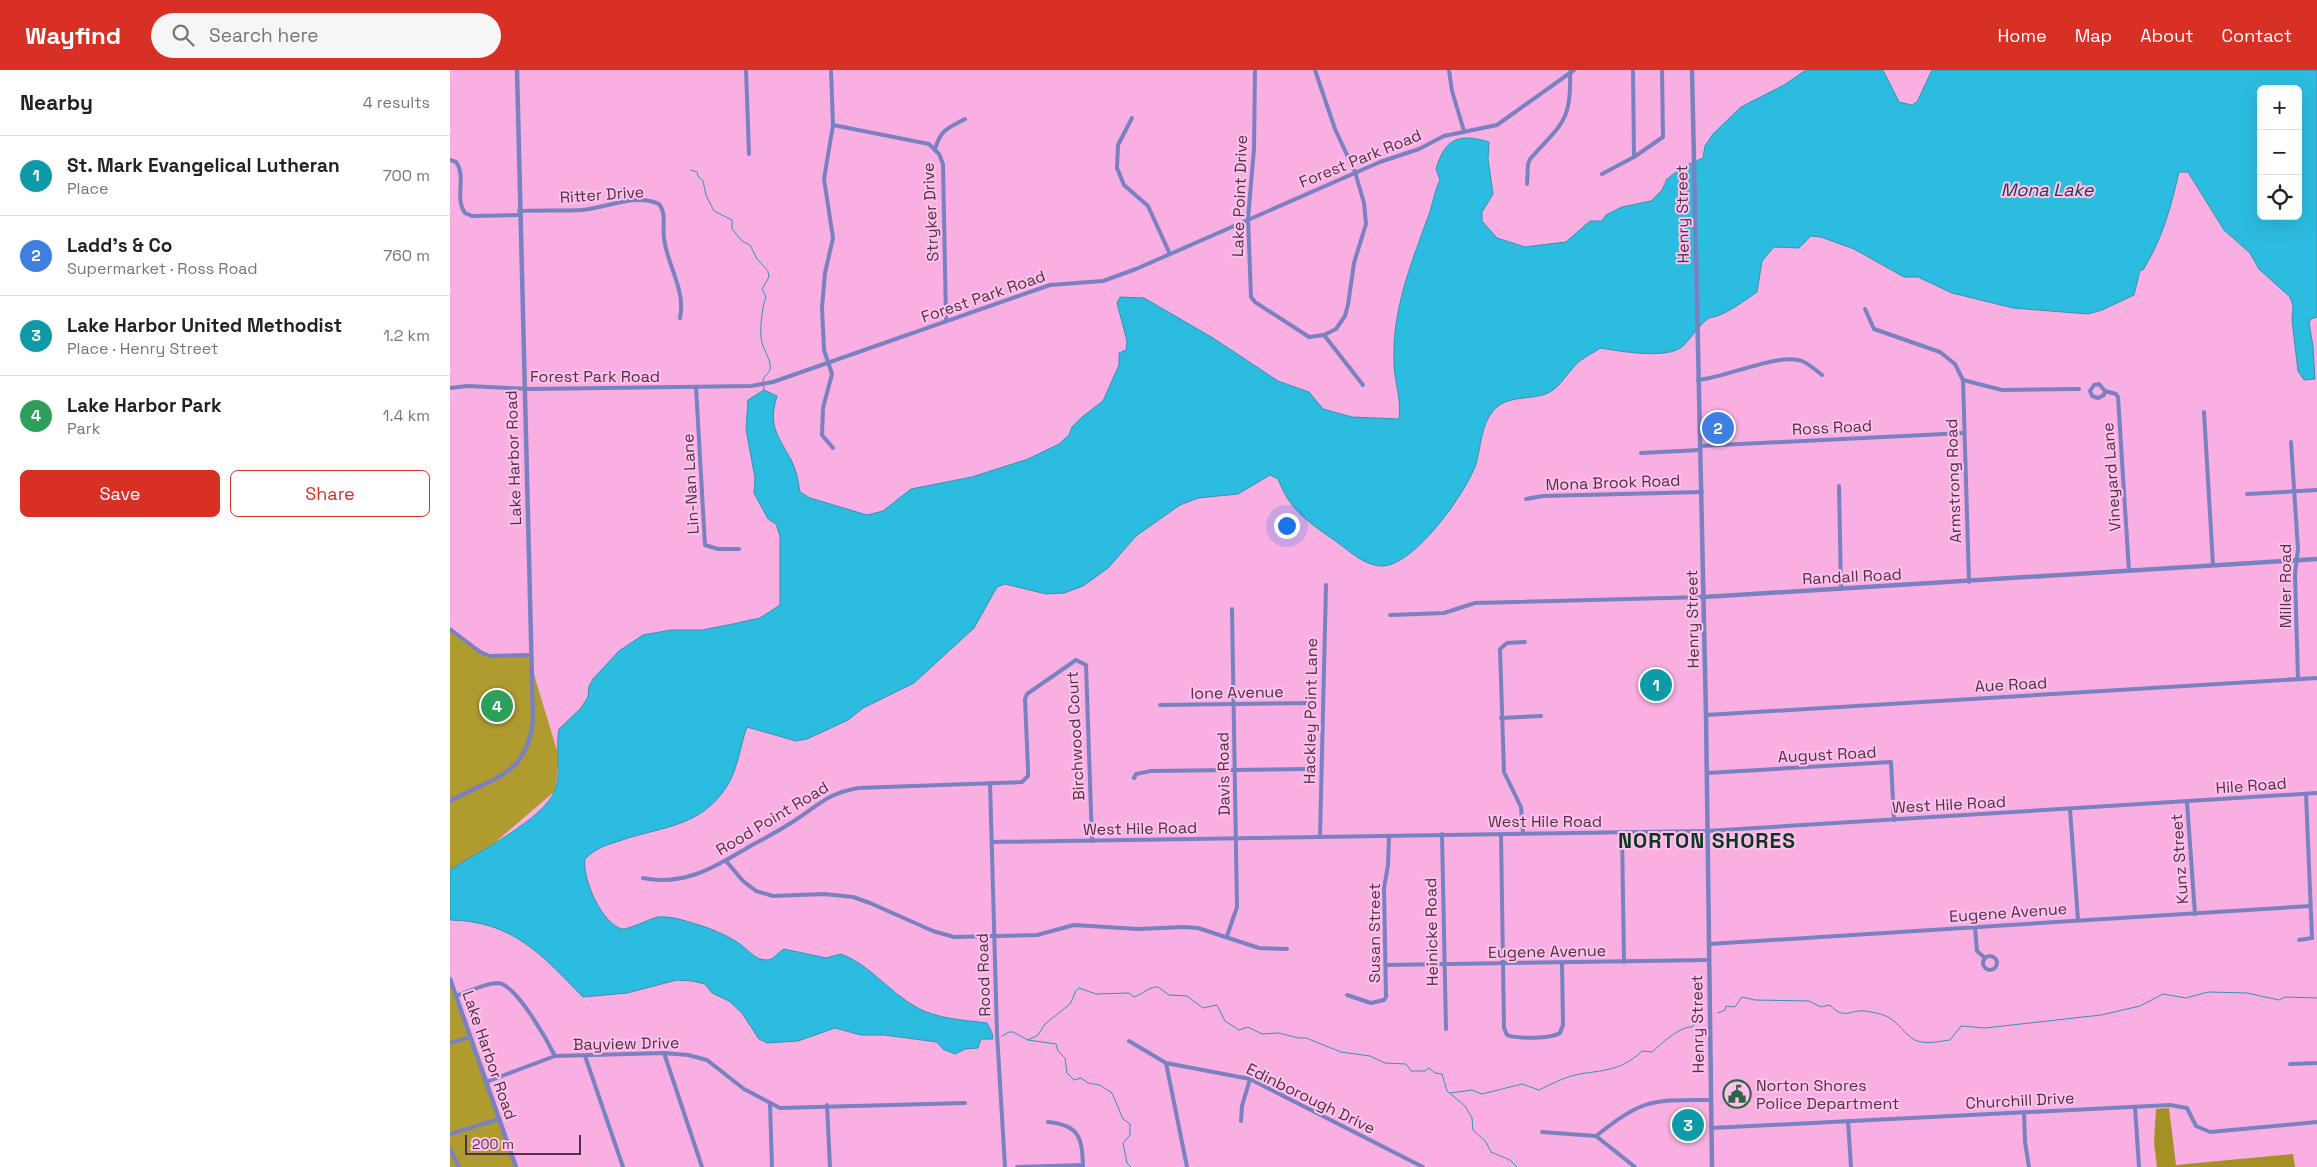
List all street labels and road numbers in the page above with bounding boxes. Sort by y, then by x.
street label: Forest Park Road [1296,124,1424,193]
street label: Lake Point Drive [1227,135,1252,257]
street label: Stryker Drive [917,162,944,262]
street label: Henry Street [1671,165,1694,263]
street label: Ritter Drive [559,181,645,208]
street label: Forest Park Road [918,265,1048,328]
street label: Forest Park Road [530,366,660,387]
street label: Lake Harbor Road [501,390,526,526]
street label: Ross Road [1791,415,1873,440]
street label: Armstrong Road [1941,418,1966,544]
street label: Vineyard Lane [2097,422,2126,532]
street label: Lin-Nan Lane [677,433,704,535]
street label: Mona Brook Road [1545,470,1681,495]
street label: Miller Road [2275,544,2296,628]
street label: Randall Road [1802,563,1902,590]
street label: Henry Street [1681,570,1704,668]
street label: Hackley Point Lane [1299,638,1322,784]
street label: Birchwood Court [1062,671,1089,801]
street label: Aue Road [1974,672,2048,697]
street label: Ione Avenue [1190,681,1284,704]
street label: Davis Road [1212,732,1235,816]
street label: August Road [1777,741,1877,768]
street label: Hile Road [2215,773,2287,798]
street label: Rood Point Road [712,777,832,860]
street label: West Hile Road [1891,791,2007,818]
street label: West Hile Road [1488,811,1602,832]
street label: Kunz Street [2166,813,2193,905]
street label: West Hile Road [1083,817,1197,840]
street label: Heinicke Road [1420,878,1443,986]
street label: Susan Street [1364,883,1385,983]
street label: Eugene Avenue [1948,898,2068,927]
street label: Rood Road [972,933,995,1017]
street label: Eugene Avenue [1488,940,1606,963]
street label: Henry Street [1686,975,1709,1073]
street label: Lake Harbor Road [458,988,521,1122]
street label: Bayview Drive [573,1032,679,1055]
street label: Edinborough Drive [1243,1058,1379,1139]
street label: Churchill Drive [1965,1087,2075,1114]

